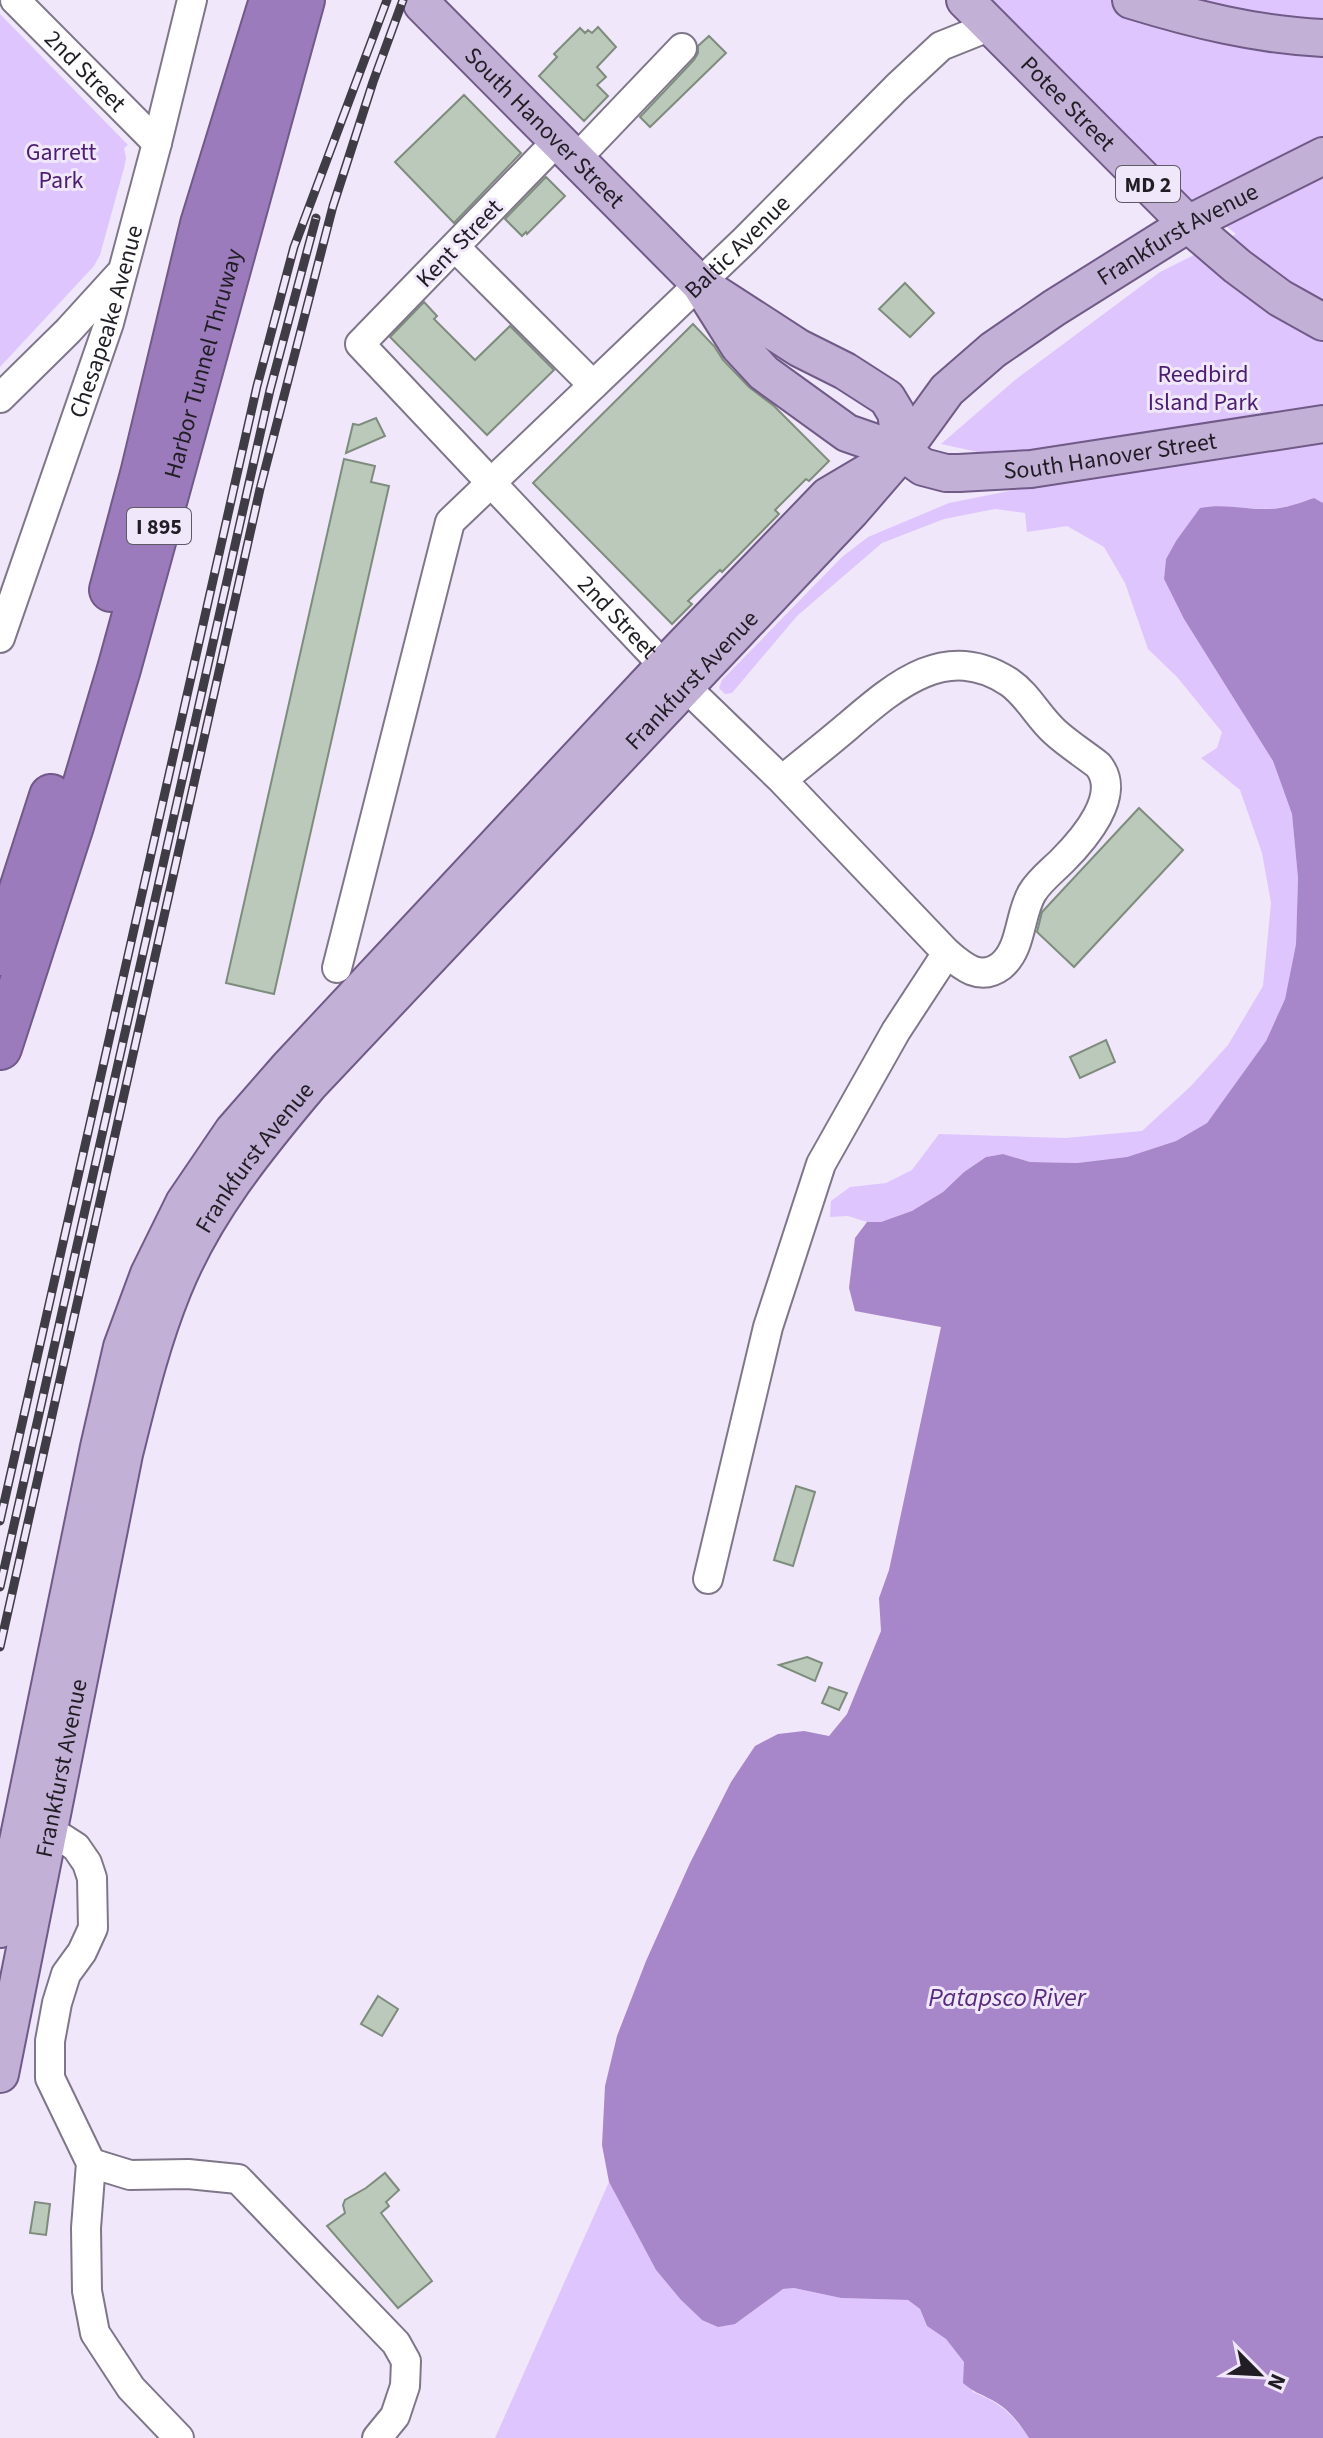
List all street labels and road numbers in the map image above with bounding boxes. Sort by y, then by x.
street label: 2nd Street [36,22,134,120]
street label: South Hanover Street [456,39,632,216]
street label: Potee Street [1012,48,1123,159]
road number: MD 2 [1116,166,1180,202]
street label: Frankfurst Avenue [1090,174,1264,295]
street label: Baltic Avenue [677,187,799,307]
street label: Kent Street [408,191,511,296]
street label: Chesapeake Avenue [60,221,152,423]
street label: Harbor Tunnel Thruway [155,245,252,483]
street label: South Hanover Street [1003,424,1219,488]
road number: I 895 [127,508,191,544]
street label: 2nd Street [569,568,666,667]
street label: Frankfurst Avenue [617,602,767,758]
street label: Frankfurst Avenue [187,1074,323,1240]
street label: Frankfurst Avenue [27,1676,97,1860]

